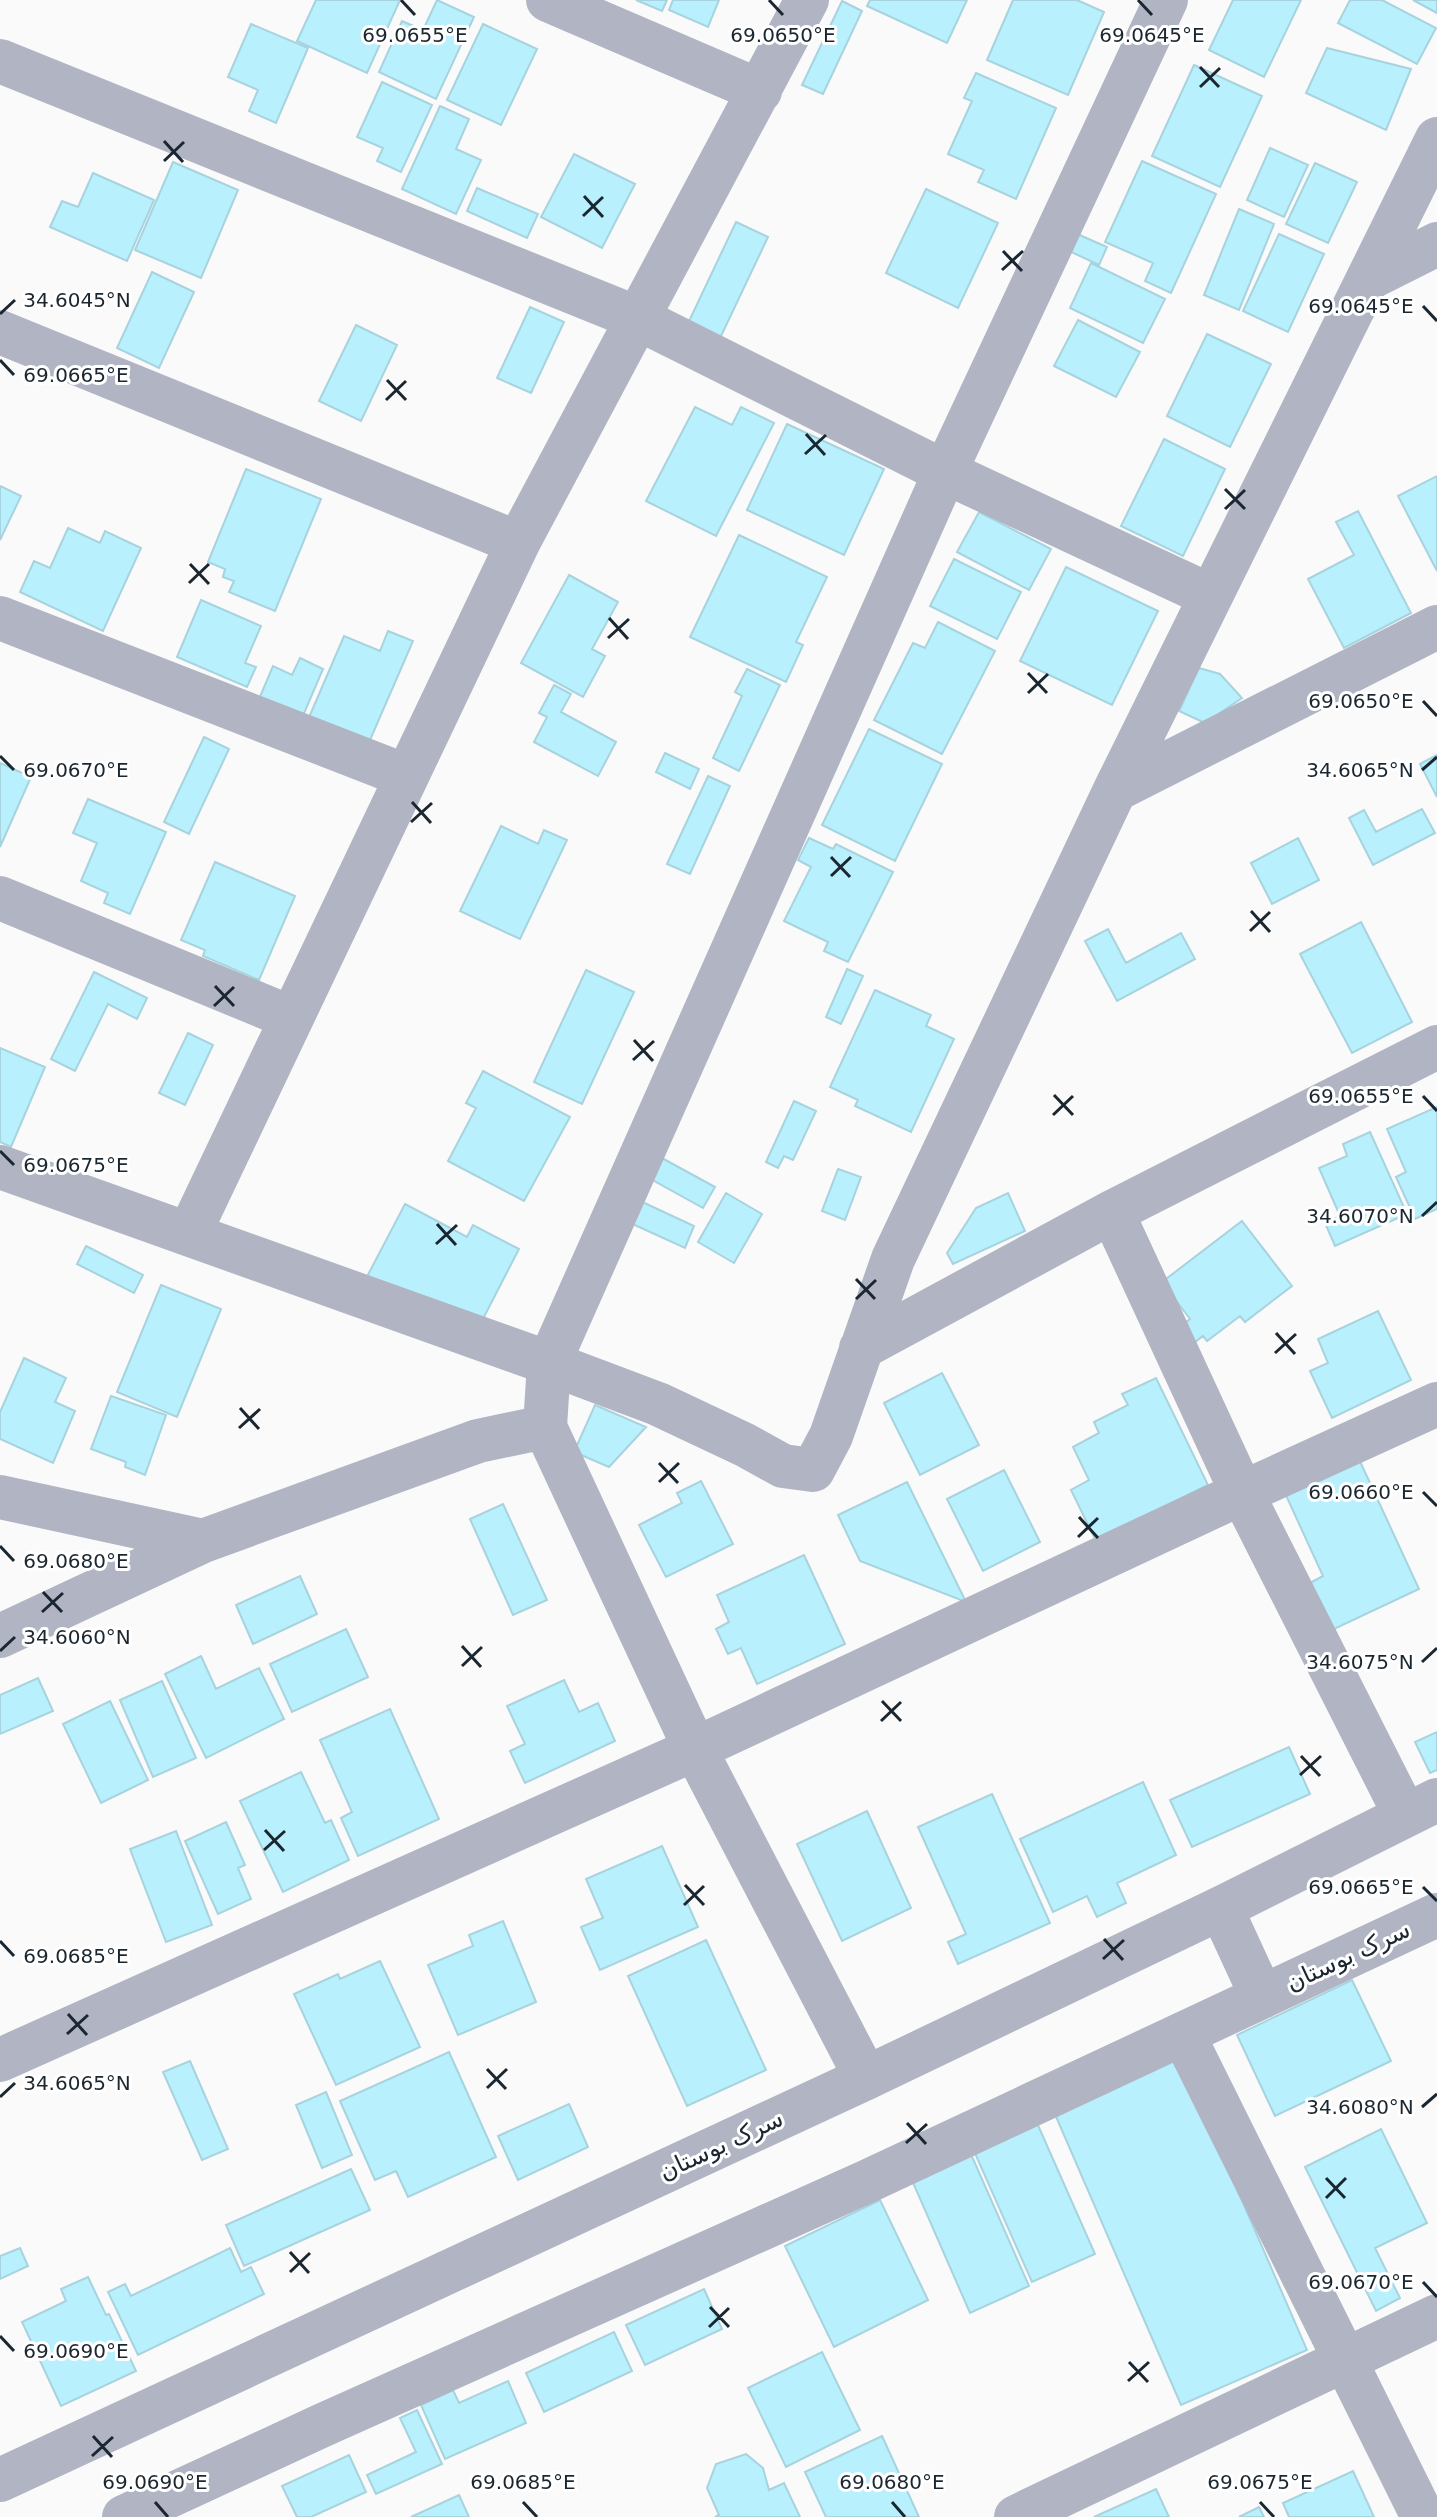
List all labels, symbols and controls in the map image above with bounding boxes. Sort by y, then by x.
text: 69.0655°E [362,23,468,47]
text: 69.0650°E [730,23,836,47]
text: 69.0645°E [1099,23,1205,47]
text: 34.6045°N [23,288,131,312]
text: 69.0645°E [1308,294,1414,318]
text: 69.0665°E [23,363,129,387]
text: 69.0650°E [1308,689,1414,713]
text: 69.0670°E [23,758,129,782]
text: 34.6065°N [1306,758,1414,782]
text: 69.0655°E [1308,1084,1414,1108]
text: 69.0675°E [23,1153,129,1177]
text: 34.6070°N [1306,1204,1414,1228]
text: 69.0660°E [1308,1480,1414,1504]
text: 69.0680°E [23,1549,129,1573]
text: 34.6060°N [23,1625,131,1649]
text: 34.6075°N [1306,1650,1414,1674]
text: 69.0665°E [1308,1875,1414,1899]
street label: سرک بوستان [1281,1915,1415,1997]
text: 69.0685°E [23,1944,129,1968]
text: 34.6065°N [23,2071,131,2095]
text: 34.6080°N [1306,2095,1414,2119]
street label: سرک بوستان [654,2104,788,2186]
text: 69.0670°E [1308,2270,1414,2294]
text: 69.0690°E [23,2339,129,2363]
text: 69.0690°E [102,2470,208,2494]
text: 69.0685°E [470,2470,576,2494]
text: 69.0680°E [839,2470,945,2494]
text: 69.0675°E [1207,2470,1313,2494]

